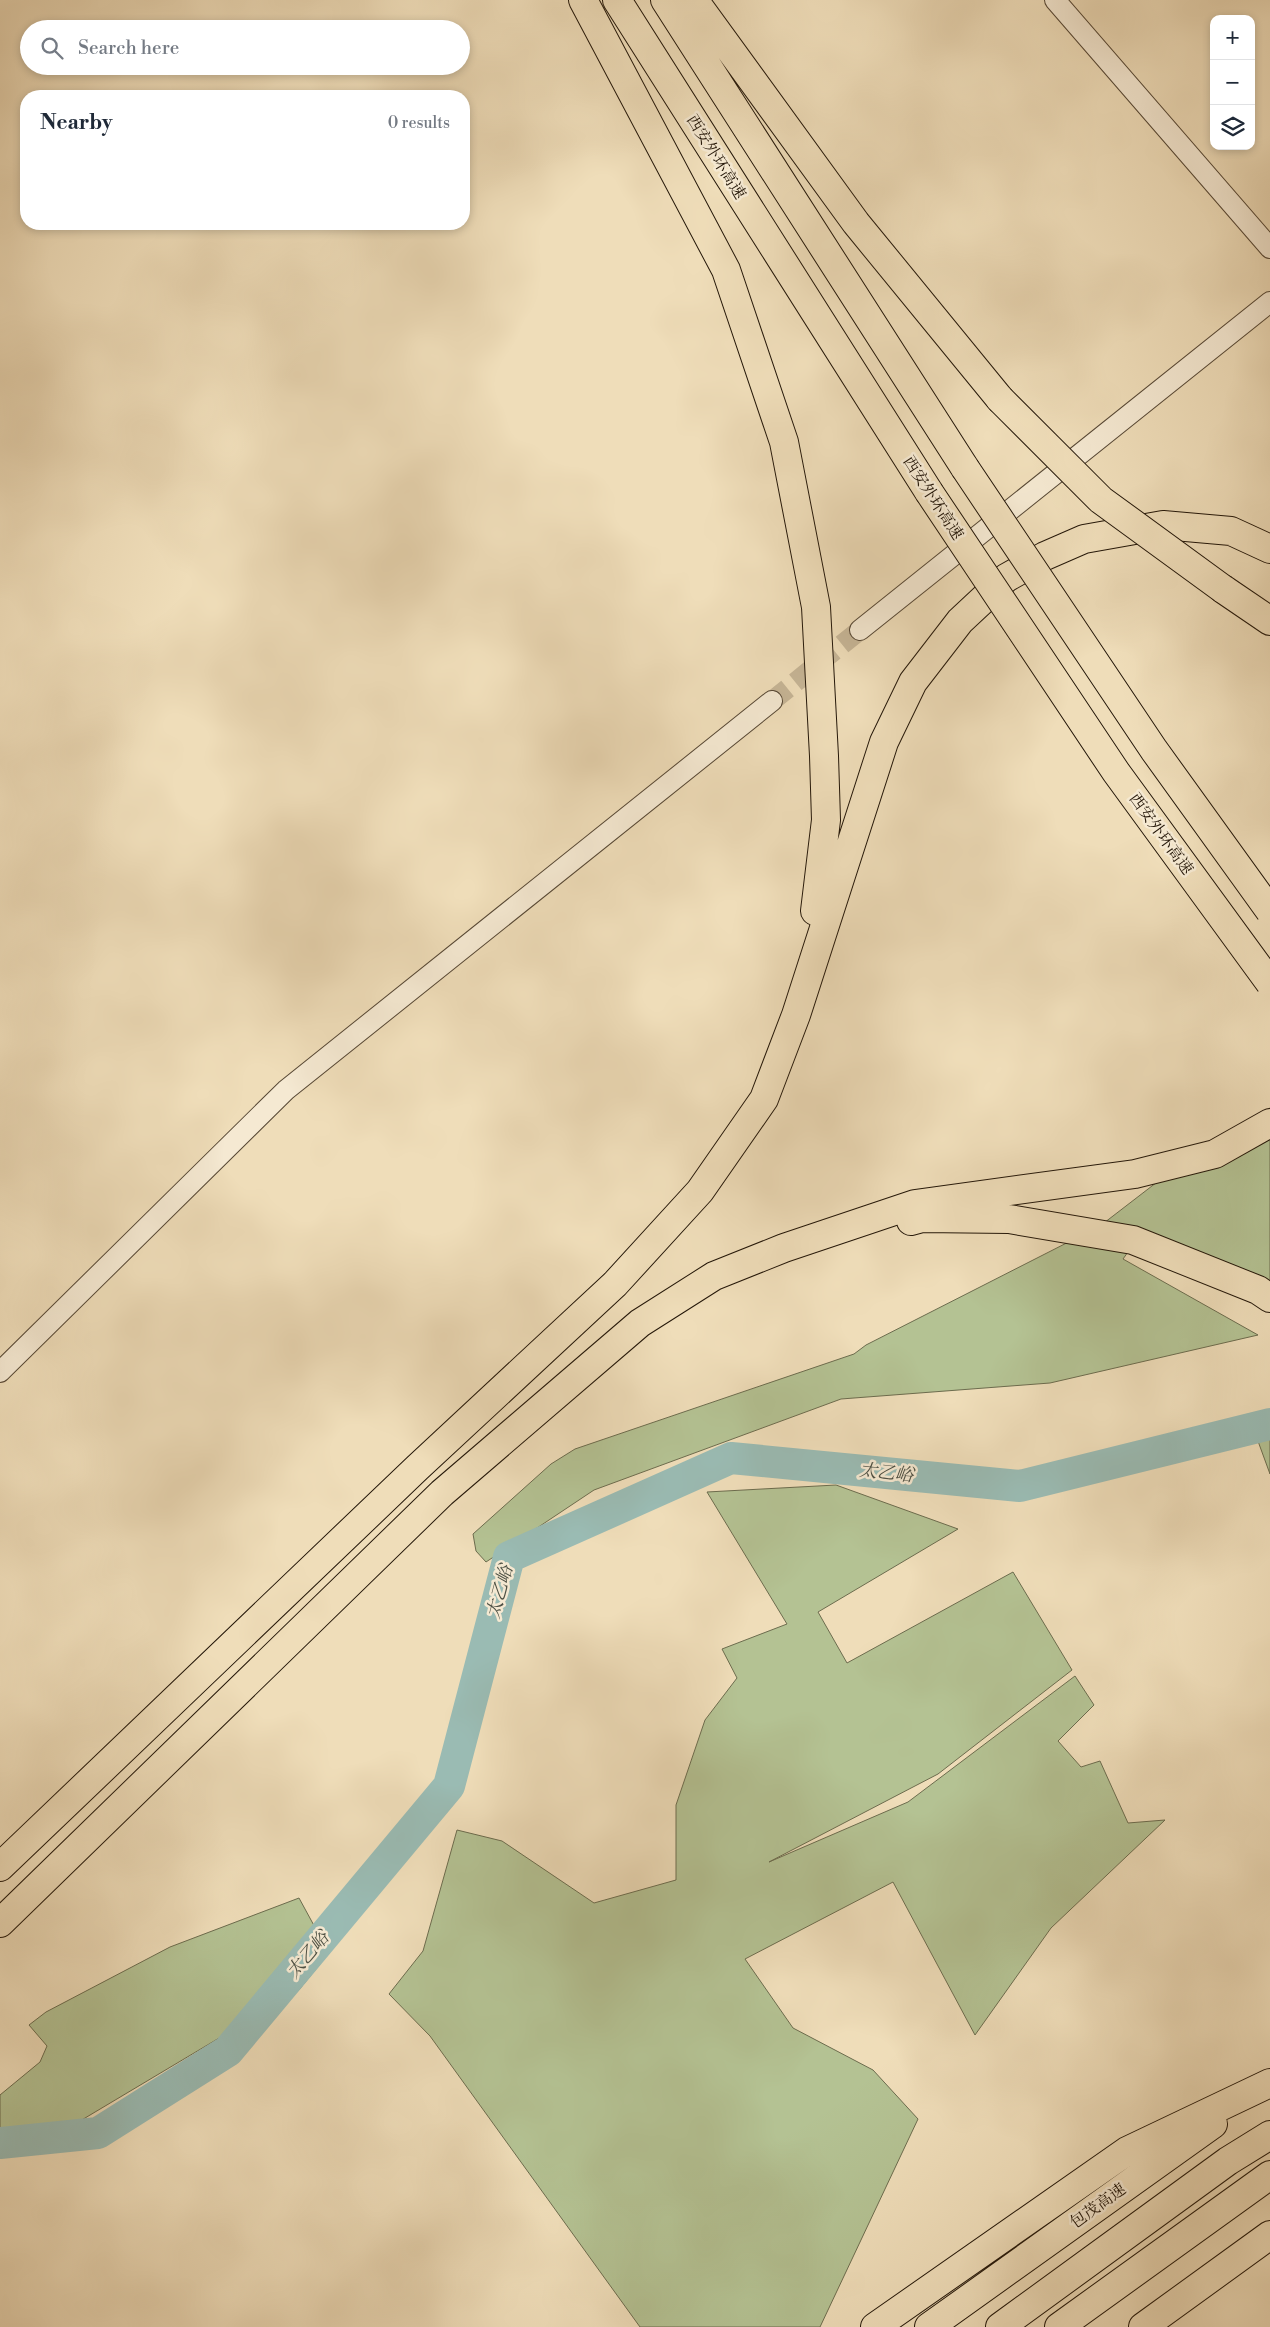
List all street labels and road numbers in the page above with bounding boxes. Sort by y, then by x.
street label: 西安外环高速 [682,111,750,203]
street label: 西安外环高速 [898,452,968,544]
street label: 西安外环高速 [1125,789,1197,879]
street label: 包茂高速 [1066,2179,1130,2233]

